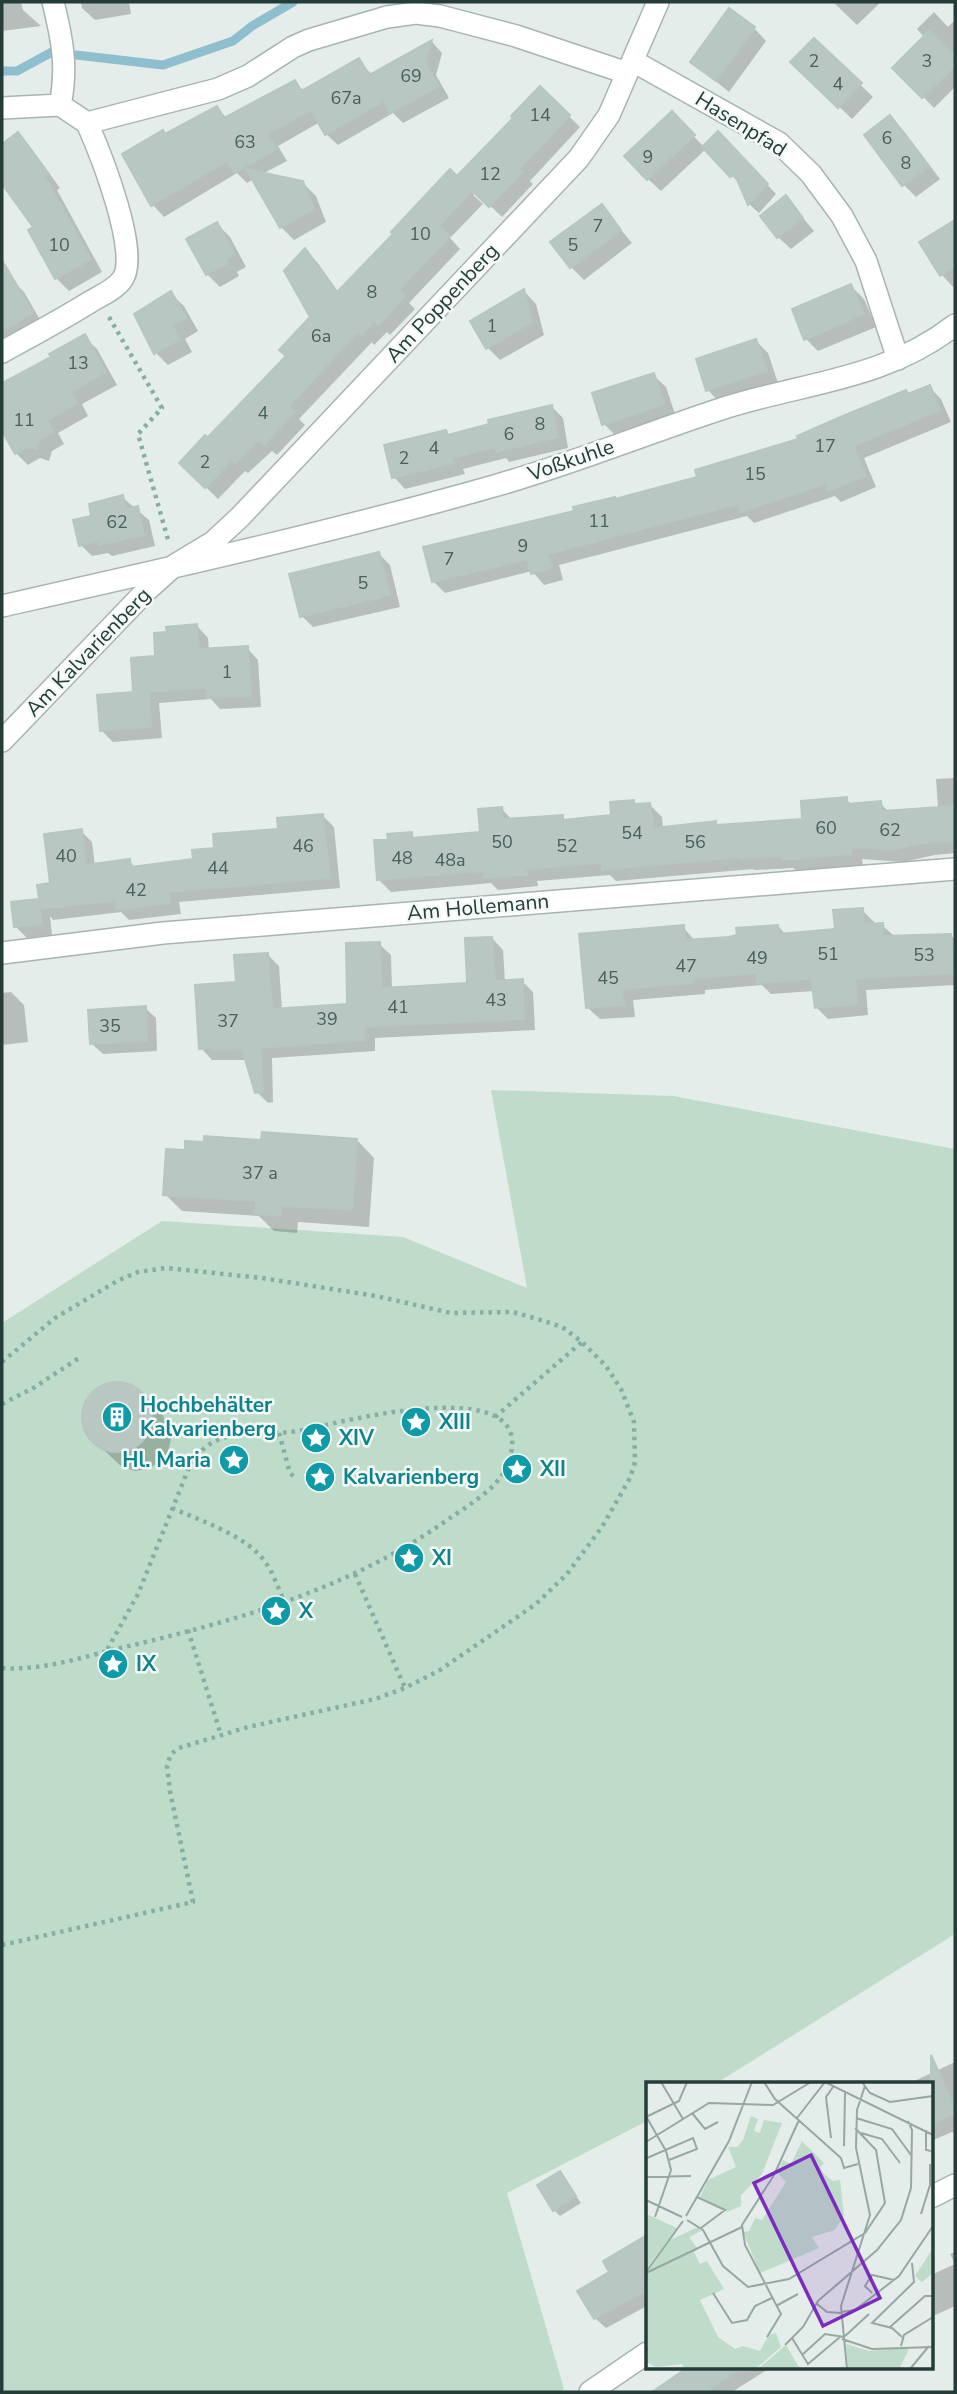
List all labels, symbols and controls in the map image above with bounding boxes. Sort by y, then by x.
house number: 2 [809,49,819,73]
house number: 3 [922,49,932,73]
house number: 69 [400,64,422,88]
house number: 4 [833,72,844,96]
street label: Hasenpfad [690,85,792,163]
house number: 67a [330,86,362,110]
house number: 14 [529,103,551,127]
house number: 6 [882,126,892,150]
house number: 63 [234,130,256,154]
house number: 9 [643,145,653,169]
house number: 8 [901,151,911,175]
house number: 12 [479,162,501,186]
house number: 7 [593,214,603,238]
house number: 10 [409,222,431,246]
house number: 10 [48,233,70,257]
house number: 5 [568,233,578,257]
street label: Am Poppenberg [379,237,505,369]
house number: 8 [367,280,377,304]
house number: 1 [487,314,497,338]
house number: 6a [311,324,331,348]
house number: 13 [67,351,89,375]
house number: 4 [258,401,269,425]
house number: 11 [13,408,35,432]
house number: 8 [535,412,545,436]
house number: 6 [504,422,514,446]
street label: Voßkuhle [523,432,618,488]
house number: 17 [814,434,836,458]
house number: 4 [429,436,440,460]
house number: 2 [399,446,409,470]
house number: 2 [200,450,210,474]
house number: 15 [744,462,766,486]
house number: 11 [588,509,610,533]
house number: 62 [106,510,128,534]
house number: 9 [518,534,528,558]
house number: 7 [444,547,454,571]
house number: 5 [358,571,368,595]
street label: Am Kalvarienberg [19,581,157,723]
house number: 1 [222,660,232,684]
house number: 60 [815,816,837,840]
house number: 62 [879,818,901,842]
house number: 54 [621,821,643,845]
house number: 50 [491,830,513,854]
house number: 56 [684,830,706,854]
house number: 46 [292,834,314,858]
house number: 52 [556,834,578,858]
house number: 40 [55,844,77,868]
house number: 48 [391,846,413,870]
house number: 48a [434,848,466,872]
house number: 44 [207,856,229,880]
house number: 42 [125,878,147,902]
street label: Am Hollemann [406,887,550,927]
house number: 51 [817,942,839,966]
house number: 53 [913,943,935,967]
house number: 49 [746,946,768,970]
house number: 47 [675,954,697,978]
house number: 45 [597,966,619,990]
house number: 43 [485,988,507,1012]
house number: 41 [387,995,409,1019]
house number: 39 [316,1007,338,1031]
house number: 37 [217,1009,239,1033]
house number: 35 [99,1014,121,1038]
house number: 37 a [242,1161,278,1185]
place label: Hochbehälter Kalvarienberg [140,1391,276,1443]
building icon: Hochbehälter Kalvarienberg [100,1400,134,1434]
place icon: XIII [399,1405,433,1439]
place label: XIII [438,1408,471,1436]
place icon: XIV [299,1421,333,1455]
place label: XIV [338,1424,375,1452]
place icon: Hl. Maria [217,1443,251,1477]
place label: Hl. Maria [122,1446,211,1474]
place icon: XII [500,1452,534,1486]
place label: XII [539,1455,566,1483]
place icon: Kalvarienberg [303,1460,337,1494]
place label: Kalvarienberg [343,1463,479,1491]
place icon: XI [392,1541,426,1575]
place label: XI [431,1544,452,1572]
place icon: X [259,1594,293,1628]
place label: X [298,1597,314,1625]
place icon: IX [96,1647,130,1681]
place label: IX [136,1650,157,1678]
inset map [646,2082,932,2370]

